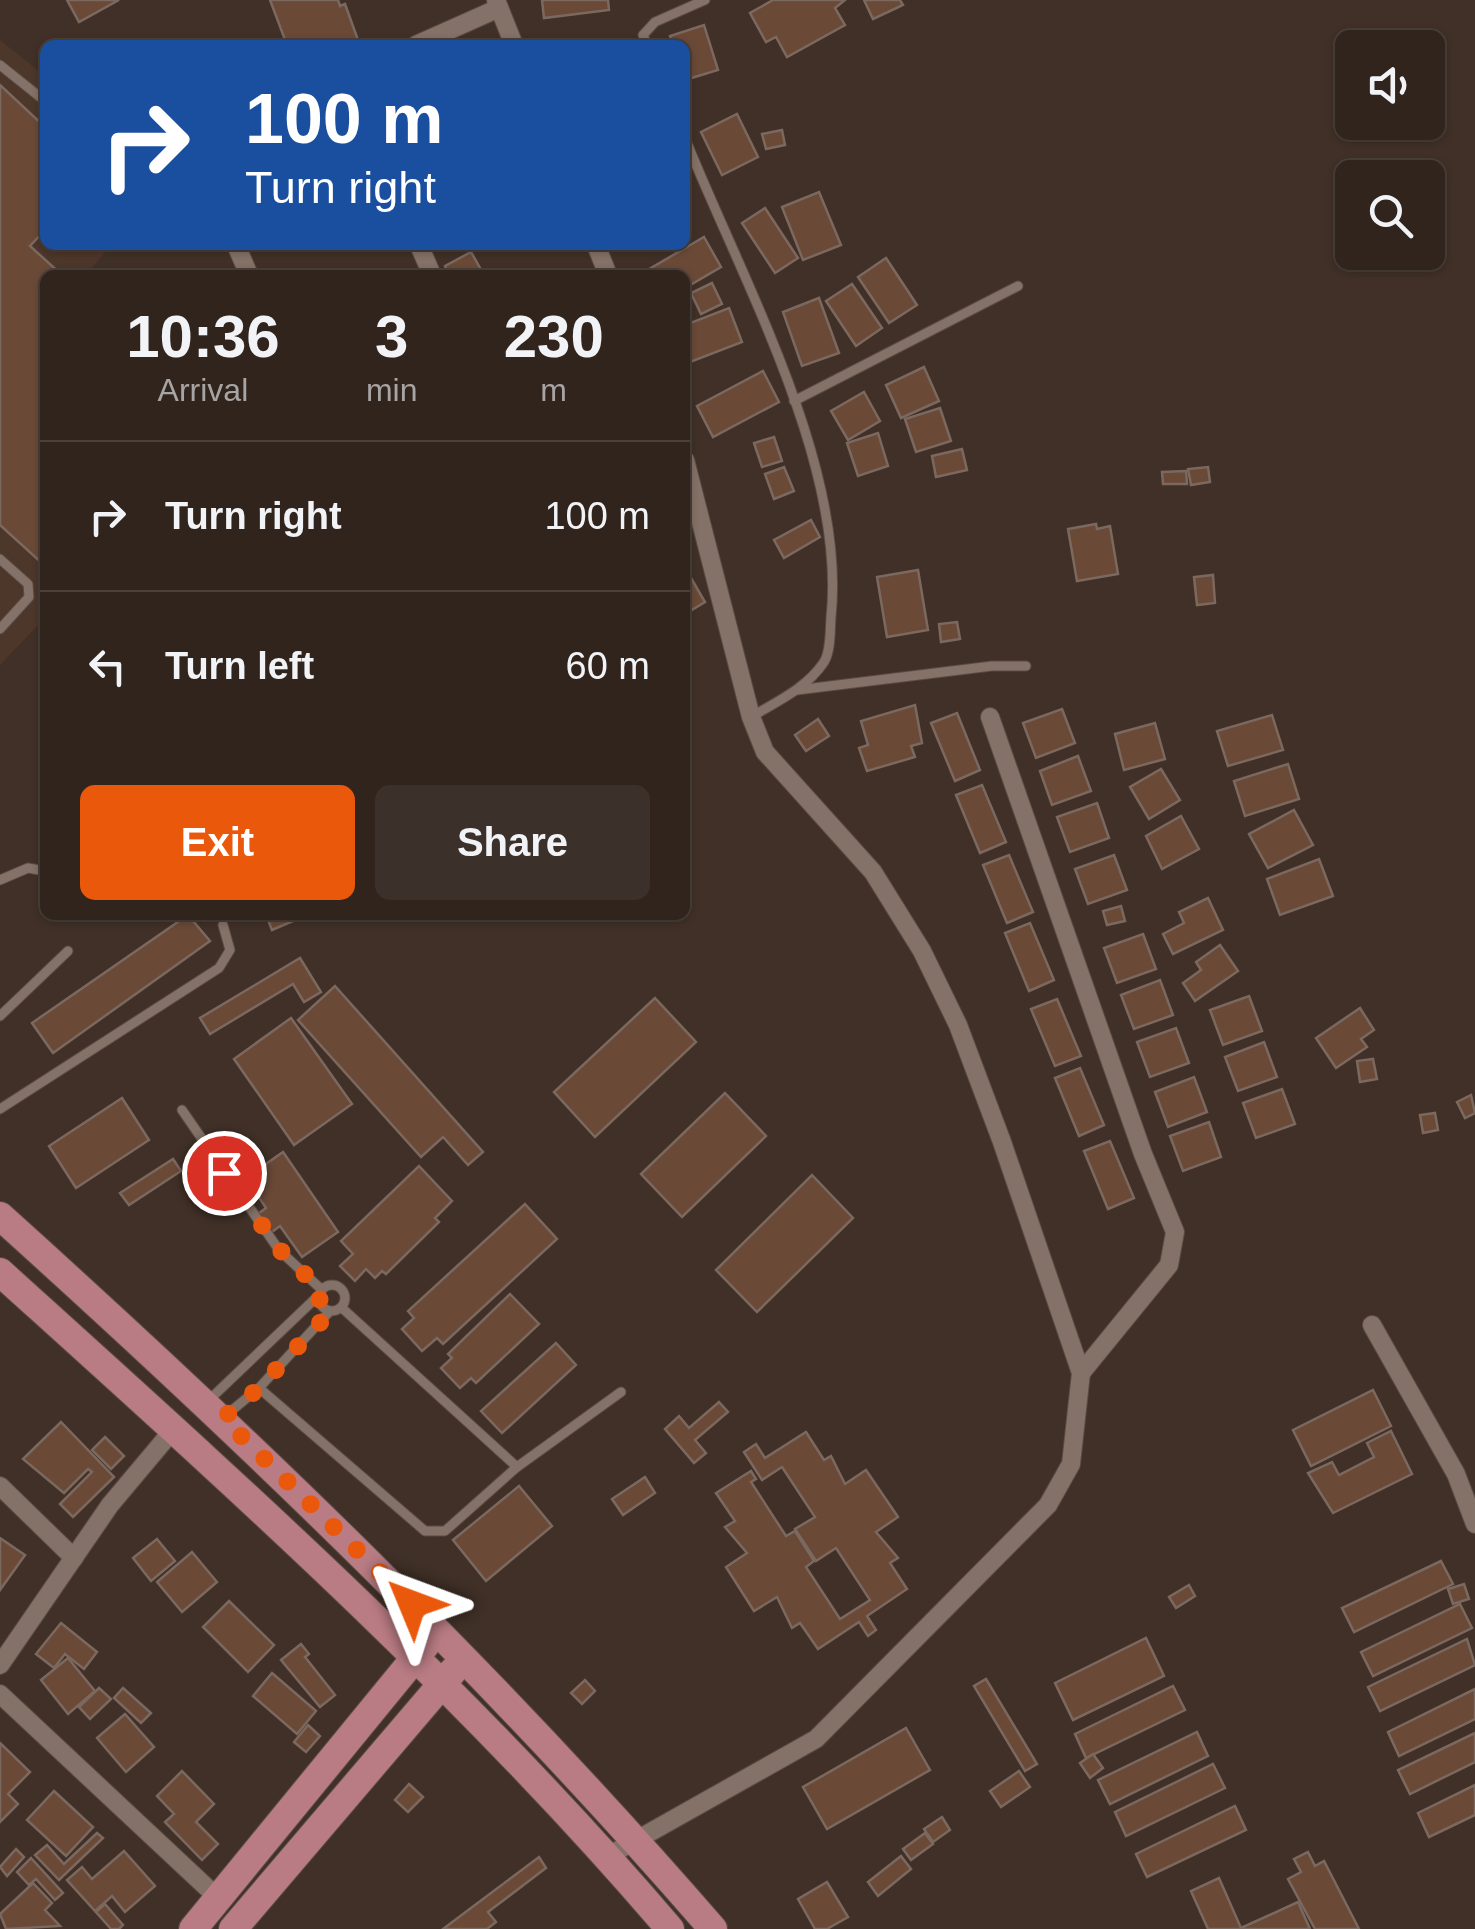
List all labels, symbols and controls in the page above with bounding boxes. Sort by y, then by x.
map controls [1335,30,1445,270]
button: sound [1335,30,1445,140]
icon: right [80,80,210,210]
text: 100 m [245,80,443,158]
button: search [1335,160,1445,270]
text: Turn right [245,162,436,213]
text: 10:36 [126,303,280,370]
text: 3 [375,303,408,370]
text: 230 [504,303,604,370]
text: Arrival [158,372,248,408]
text: min [366,372,417,408]
text: m [540,372,567,408]
icon: right [80,489,135,544]
text: Turn right [165,495,342,537]
text: 100 m [544,495,650,537]
icon: left [80,639,135,694]
text: Turn left [165,645,314,687]
text: 60 m [566,645,650,687]
button: Exit [80,785,355,900]
button: Share [375,785,650,900]
pin [182,1131,267,1216]
icon: arrive [197,1146,252,1201]
position arrow [360,1552,464,1656]

